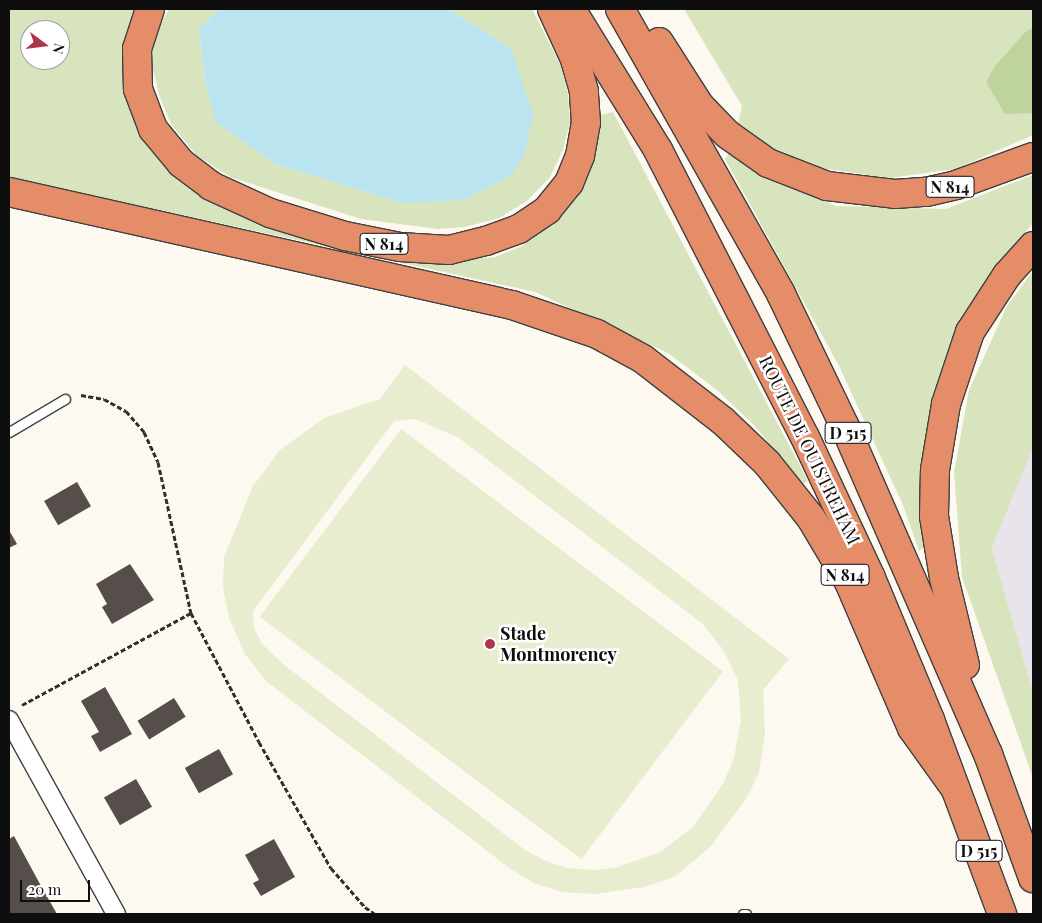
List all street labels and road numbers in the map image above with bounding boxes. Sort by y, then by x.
road number: N 814 [925,173,975,200]
road number: N 814 [359,230,409,258]
street label: ROUTE DE OUISTREHAM [755,352,865,548]
road number: D 515 [824,419,872,446]
road number: N 814 [820,562,870,588]
road number: D 515 [955,838,1003,864]

